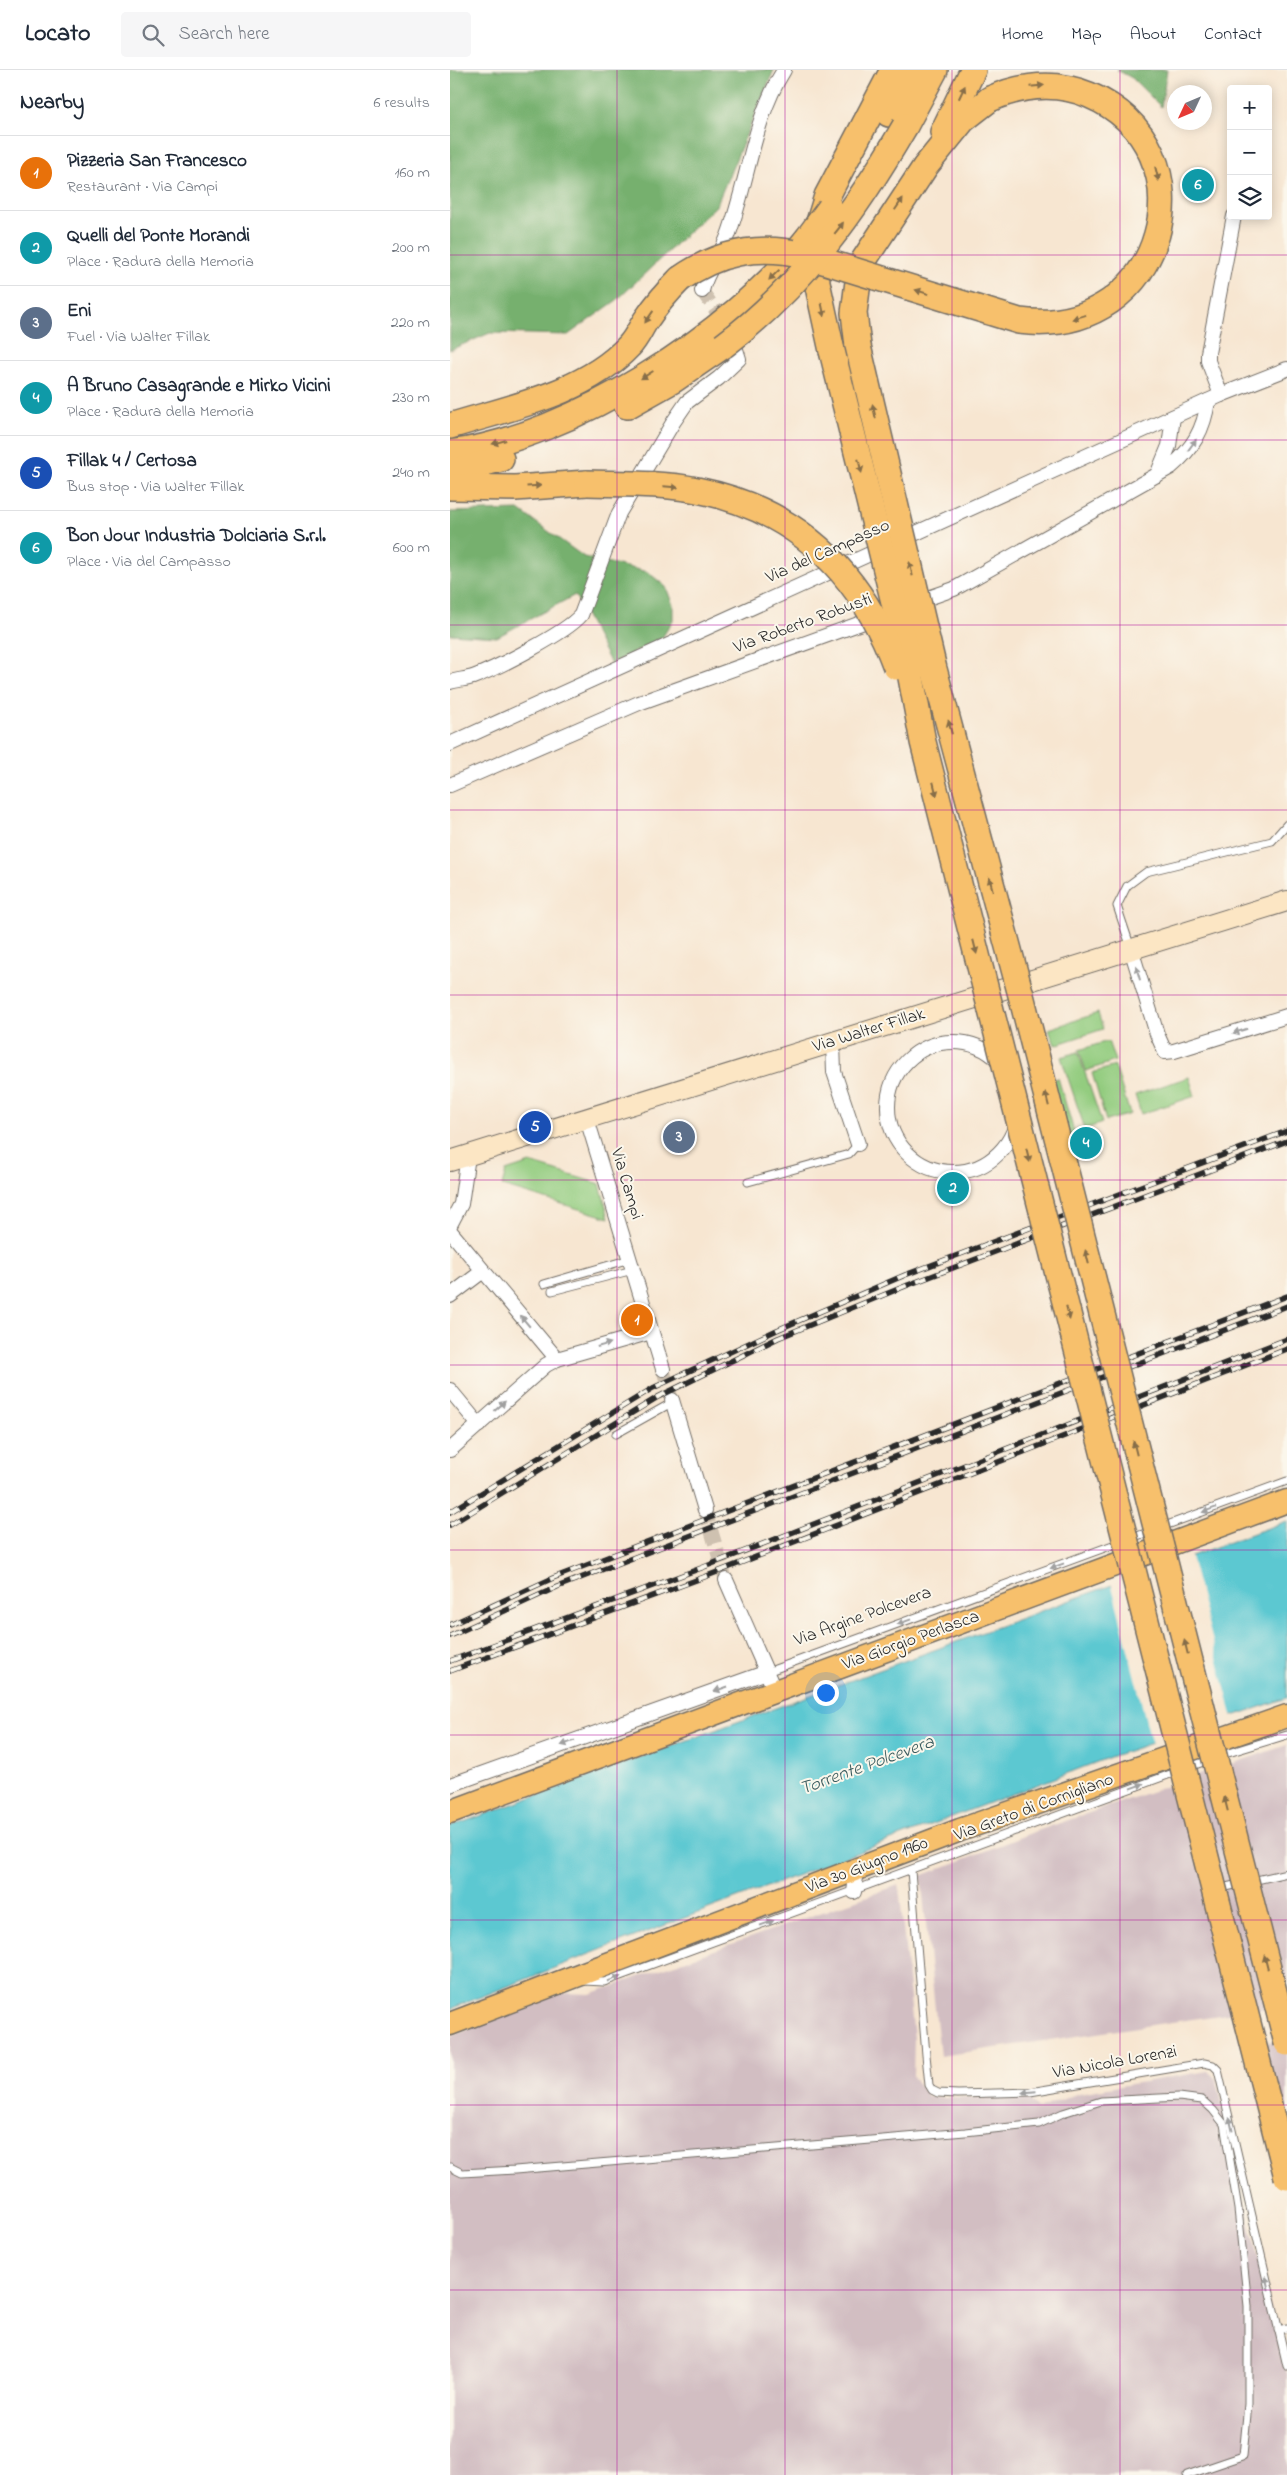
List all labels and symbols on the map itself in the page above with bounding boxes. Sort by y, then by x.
one-way arrow [1029,82,1045,90]
one-way arrow [958,85,966,99]
north arrow [1167,85,1212,130]
pin: 6 [1182,166,1214,204]
one-way arrow [1153,167,1161,182]
one-way arrow [894,197,904,211]
one-way arrow [833,222,844,235]
one-way arrow [768,268,780,280]
one-way arrow [914,287,929,295]
one-way arrow [819,302,827,318]
one-way arrow [644,310,654,323]
one-way arrow [1072,314,1087,322]
one-way arrow [640,371,653,380]
one-way arrow [870,404,878,419]
one-way arrow [1187,438,1197,452]
one-way arrow [492,439,507,447]
one-way arrow [856,459,864,474]
one-way arrow [526,482,542,490]
one-way arrow [663,483,679,491]
street label: Via del Campasso [761,513,894,591]
one-way arrow [907,562,915,577]
street label: Via Roberto Robusti [729,587,876,661]
one-way arrow [945,719,953,734]
one-way arrow [931,782,939,797]
one-way arrow [987,877,995,892]
one-way arrow [971,939,979,954]
one-way arrow [1134,966,1142,981]
street label: Via Walter Fillak [809,1002,929,1061]
one-way arrow [1233,1027,1248,1035]
one-way arrow [1043,1092,1051,1107]
pin: 5 [519,1108,551,1146]
pin: 3 [663,1118,695,1156]
pin: 4 [1070,1124,1102,1162]
street label: Via Campi [603,1144,649,1223]
one-way arrow [1024,1148,1032,1163]
pin: 2 [937,1169,969,1207]
one-way arrow [1083,1249,1091,1264]
pin: 1 [621,1301,653,1339]
one-way arrow [1064,1305,1072,1320]
one-way arrow [520,1315,531,1328]
one-way arrow [596,1341,611,1349]
one-way arrow [494,1401,507,1412]
one-way arrow [1131,1441,1139,1456]
one-way arrow [1201,1506,1216,1514]
one-way arrow [1049,1563,1064,1570]
street label: Via Argine Polcevera [790,1580,936,1655]
street label: Via Giorgio Perlasca [838,1604,983,1679]
one-way arrow [896,1618,911,1626]
one-way arrow [1182,1639,1190,1654]
your location [813,1680,839,1706]
one-way arrow [713,1685,728,1693]
water label: Torrente Polcevera [796,1729,939,1803]
one-way arrow [560,1740,575,1747]
street label: Via Greto di Cornigliano [950,1767,1118,1850]
one-way arrow [1130,1782,1145,1790]
one-way arrow [1222,1797,1230,1812]
street label: Via 30 Giugno 1960 [801,1831,932,1903]
one-way arrow [759,1919,774,1926]
one-way arrow [1262,1954,1270,1969]
one-way arrow [607,1975,622,1983]
street label: Via Nicola Lorenzi [1050,2039,1179,2087]
one-way arrow [1020,2088,1036,2096]
one-way arrow [1227,2116,1235,2132]
one-way arrow [1263,2275,1271,2290]

